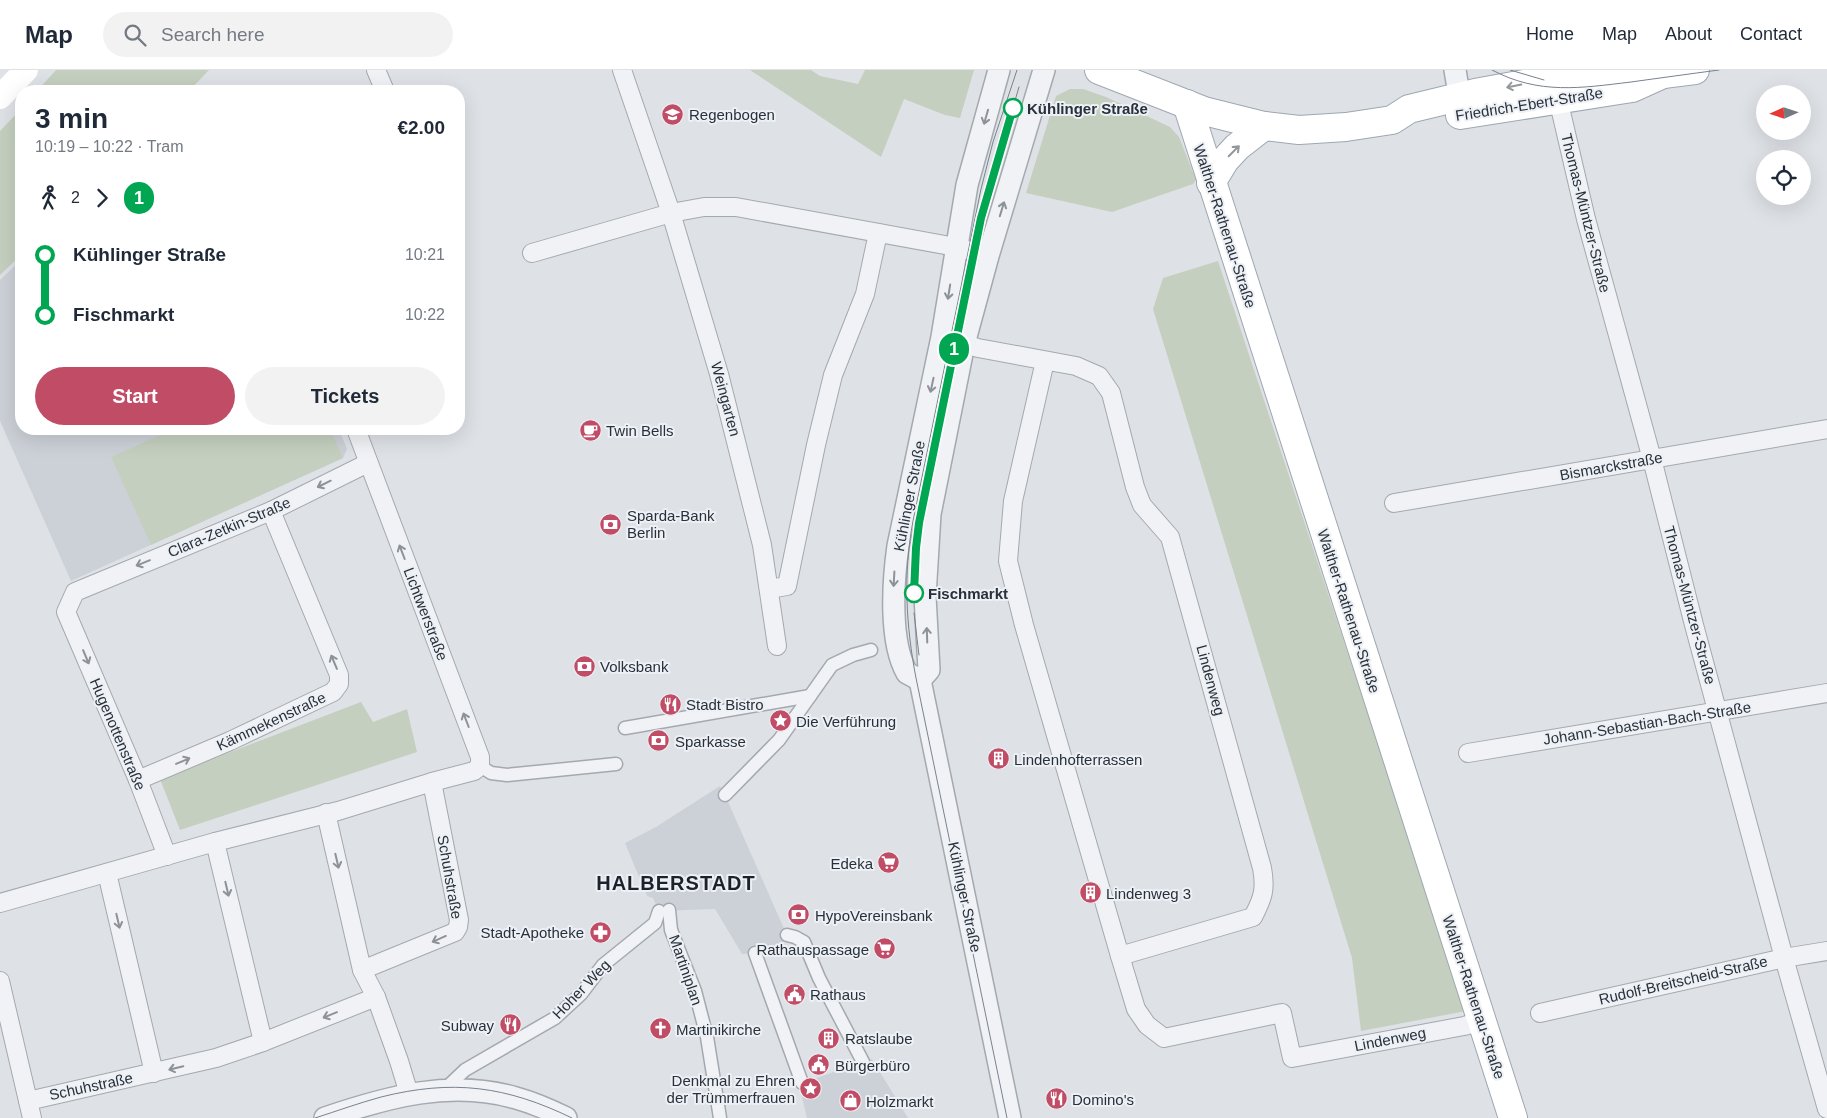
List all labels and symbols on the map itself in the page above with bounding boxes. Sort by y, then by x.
one-way arrow [1506,82,1522,92]
street label: Friedrich-Ebert-Straße [1454,84,1604,124]
north arrow [1756,85,1811,140]
marker: Kühlinger Straße [1003,98,1023,118]
place label: Kühlinger Straße [1027,100,1148,117]
school or university icon: Regenbogen [661,102,685,126]
place label: Regenbogen [689,106,775,123]
one-way arrow [981,109,991,125]
street label: Thomas-Müntzer-Straße [1558,132,1614,294]
street label: Walther-Rathenau-Straße [1190,142,1260,310]
one-way arrow [1228,145,1240,157]
one-way arrow [998,201,1008,217]
one-way arrow [944,284,954,300]
line badge: 1 [938,333,970,365]
street label: Weingarten [708,360,744,438]
one-way arrow [926,377,936,393]
cafe icon: Twin Bells [578,418,602,442]
place label: Twin Bells [606,422,674,439]
street label: Kühlinger Straße [890,439,928,553]
street label: Bismarckstraße [1558,449,1664,483]
one-way arrow [317,480,332,490]
street label: Clara-Zetkin-Straße [165,493,293,561]
place label: Sparda-Bank Berlin [627,507,715,541]
bank icon: Sparda-Bank Berlin [599,512,623,536]
street label: Thomas-Müntzer-Straße [1661,524,1719,686]
street label: Walther-Rathenau-Straße [1314,527,1384,695]
one-way arrow [397,545,406,560]
one-way arrow [136,559,151,569]
street label: Lichtwerstraße [400,565,452,663]
one-way arrow [890,571,899,587]
marker: Fischmarkt [904,583,924,603]
place label: Fischmarkt [928,585,1008,602]
one-way arrow [922,628,931,644]
street label: Lindenweg [1193,643,1229,717]
one-way arrow [81,649,91,664]
bank icon: Volksbank [572,654,596,678]
one-way arrow [329,655,338,670]
place label: Volksbank [600,658,669,675]
street label: Hugenottenstraße [87,675,149,793]
street label: Kämmekenstraße [214,688,328,754]
restaurant icon: Stadt Bistro [658,692,682,716]
place label: Stadt Bistro [686,696,764,713]
street label: Johann-Sebastian-Bach-Straße [1542,698,1752,748]
place icon: Die Verführung [768,709,792,733]
one-way arrow [461,713,470,728]
place label: Die Verführung [796,713,896,730]
bank icon: Sparkasse [647,729,671,753]
place label: Sparkasse [675,733,746,750]
building icon: Lindenhofterrassen [986,747,1010,771]
place label: Lindenhofterrassen [1014,751,1142,768]
one-way arrow [175,755,190,765]
street label: Schuhstraße [434,834,466,920]
street label: Kühlinger Straße [945,840,985,954]
supermarket icon: Edeka [877,851,901,875]
one-way arrow [333,852,342,868]
place label: Edeka [830,855,874,872]
district label: HALBERSTADT [596,872,756,894]
one-way arrow [223,881,232,897]
building icon: Lindenweg 3 [1078,881,1102,905]
place label: Lindenweg 3 [1106,885,1191,902]
bank icon: HypoVereinsbank [787,903,811,927]
place label: HypoVereinsbank [815,907,933,924]
one-way arrow [114,912,123,928]
street label: Walther-Rathenau-Straße [1439,913,1509,1081]
pharmacy icon: Stadt-Apotheke [588,920,612,944]
place label: Stadt-Apotheke [481,924,584,941]
street label: Martiniplan [666,933,706,1007]
one-way arrow [432,934,447,944]
supermarket icon: Rathauspassage [873,937,897,961]
place label: Rathauspassage [756,941,869,958]
street label: Rudolf-Breitscheid-Straße [1597,952,1769,1008]
street label: Hoher Weg [549,956,613,1022]
public building icon: Rathaus [782,982,806,1006]
place label: Rathaus [810,986,866,1003]
one-way arrow [323,1011,338,1020]
restaurant icon: Subway [498,1013,522,1037]
place label: Subway [441,1017,494,1034]
church icon: Martinikirche [648,1017,672,1041]
place label: Martinikirche [676,1021,761,1038]
street label: Lindenweg [1353,1024,1427,1054]
building icon: Ratslaube [817,1026,841,1050]
place label: Ratslaube [845,1030,913,1047]
public building icon: Bürgerbüro [807,1053,831,1077]
place label: Bürgerbüro [835,1057,910,1074]
one-way arrow [169,1064,185,1073]
street label: Schuhstraße [48,1069,134,1103]
place label: Denkmal zu Ehren der Trümmerfrauen [667,1072,795,1106]
place icon: Denkmal zu Ehren der Trümmerfrauen [799,1077,823,1101]
restaurant icon: Domino's [1044,1087,1068,1111]
shop icon: Holzmarkt [838,1089,862,1113]
place label: Domino's [1072,1091,1134,1108]
place label: Holzmarkt [866,1093,934,1110]

